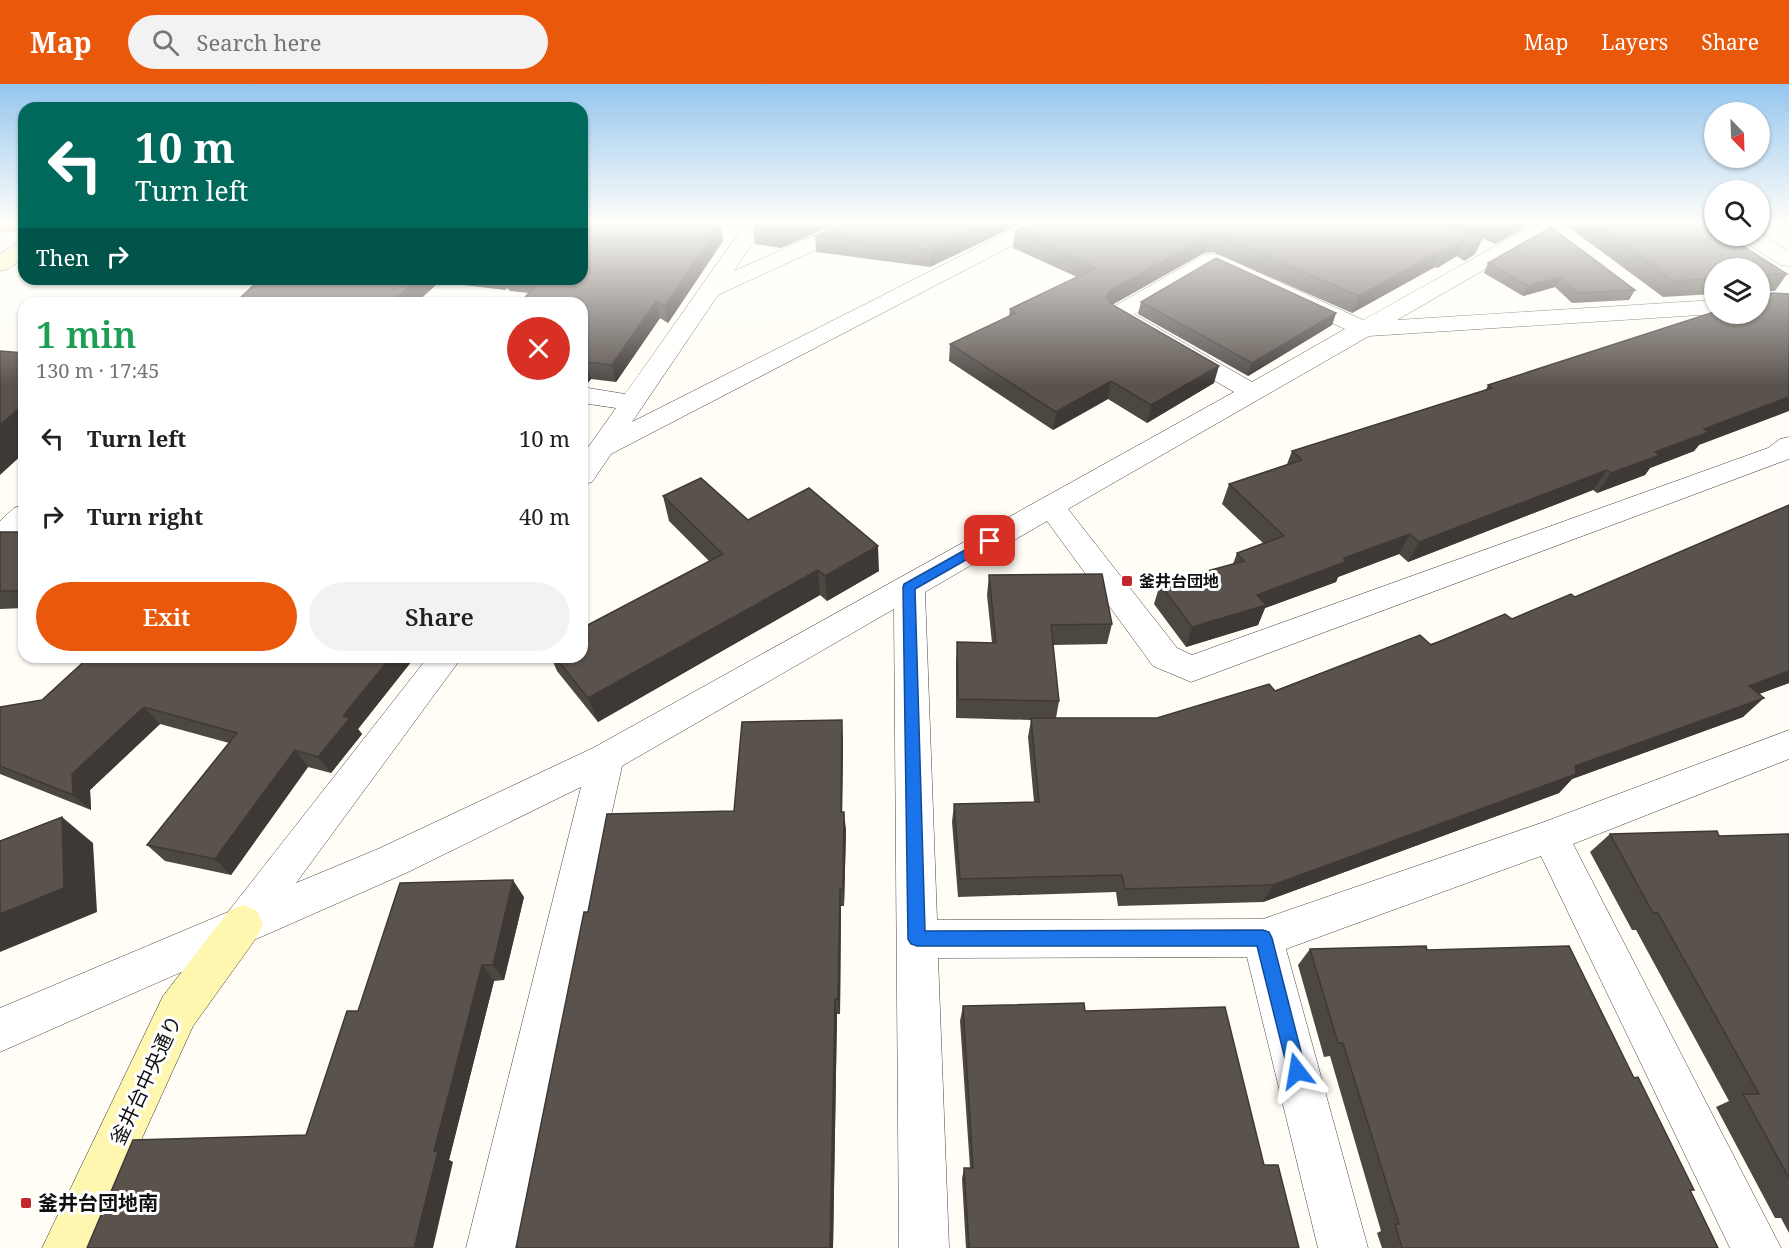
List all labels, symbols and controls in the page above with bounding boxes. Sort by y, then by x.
search box [128,15,548,69]
text: Map [30,23,92,61]
icon: search [149,26,182,59]
text: Search here [197,27,321,57]
text: Map [1524,28,1568,56]
text: Layers [1601,28,1668,56]
text: Share [1701,28,1759,56]
north arrow [1704,102,1770,168]
map controls [1704,102,1770,324]
text: 10 m [135,118,235,175]
icon: left [36,126,114,204]
text: Turn left [135,172,248,209]
button: search [1704,180,1770,246]
icon: right [101,240,134,273]
text: Then [36,242,89,272]
button: layers [1704,258,1770,324]
text: 1 min [36,310,137,359]
button: close [507,317,570,380]
text: 130 m · 17:45 [36,357,159,384]
icon: left [36,422,69,455]
text: Turn left [87,423,186,453]
text: 10 m [519,423,570,453]
icon: right [36,500,69,533]
text: Turn right [87,501,203,531]
text: 40 m [519,501,570,531]
pin [964,515,1015,566]
icon: arrive [973,524,1006,557]
place label: 釜井台団地 [1139,570,1219,592]
marker: 釜井台団地 [1120,574,1134,588]
button: Exit [36,582,297,651]
button: Share [309,582,570,651]
street label: 釜井台中央通り [104,1011,187,1149]
position arrow [1265,1039,1329,1103]
place label: 釜井台団地南 [38,1189,158,1216]
marker: 釜井台団地南 [19,1196,33,1210]

